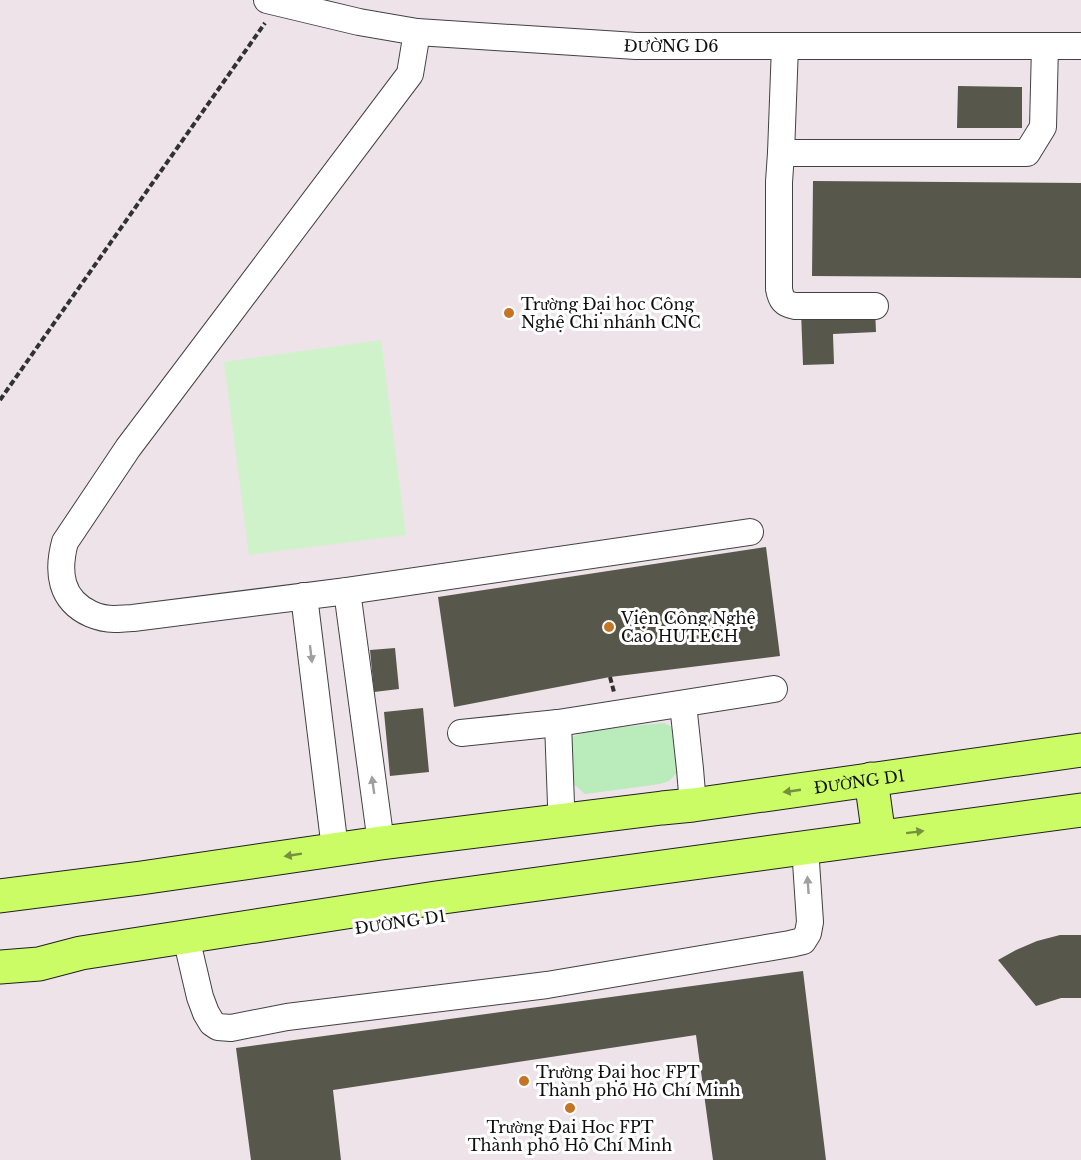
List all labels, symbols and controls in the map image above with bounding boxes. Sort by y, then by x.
street label: ĐƯỜNG D6 [623,35,719,56]
place label: Trường Đại học Công Nghệ Chi nhánh CNC [521,294,701,332]
marker: Trường Đại học Công Nghệ Chi nhánh CNC [502,306,516,320]
place label: Viện Công Nghệ Cao HUTECH [620,608,756,646]
marker: Viện Công Nghệ Cao HUTECH [602,620,616,634]
one-way arrow [307,645,316,664]
street label: ĐƯỜNG D1 [812,765,906,798]
one-way arrow [369,775,378,794]
one-way arrow [782,786,801,795]
one-way arrow [905,827,924,837]
one-way arrow [283,851,302,860]
one-way arrow [803,875,813,894]
street label: ĐƯỜNG D1 [353,906,447,938]
place label: Trường Đại học FPT Thành phố Hồ Chí Minh [536,1062,741,1100]
marker: Trường Đại học FPT Thành phố Hồ Chí Minh [517,1074,531,1088]
marker: Trường Đại Học FPT Thành phố Hồ Chí Minh [563,1101,577,1115]
place label: Trường Đại Học FPT Thành phố Hồ Chí Minh [468,1117,672,1155]

